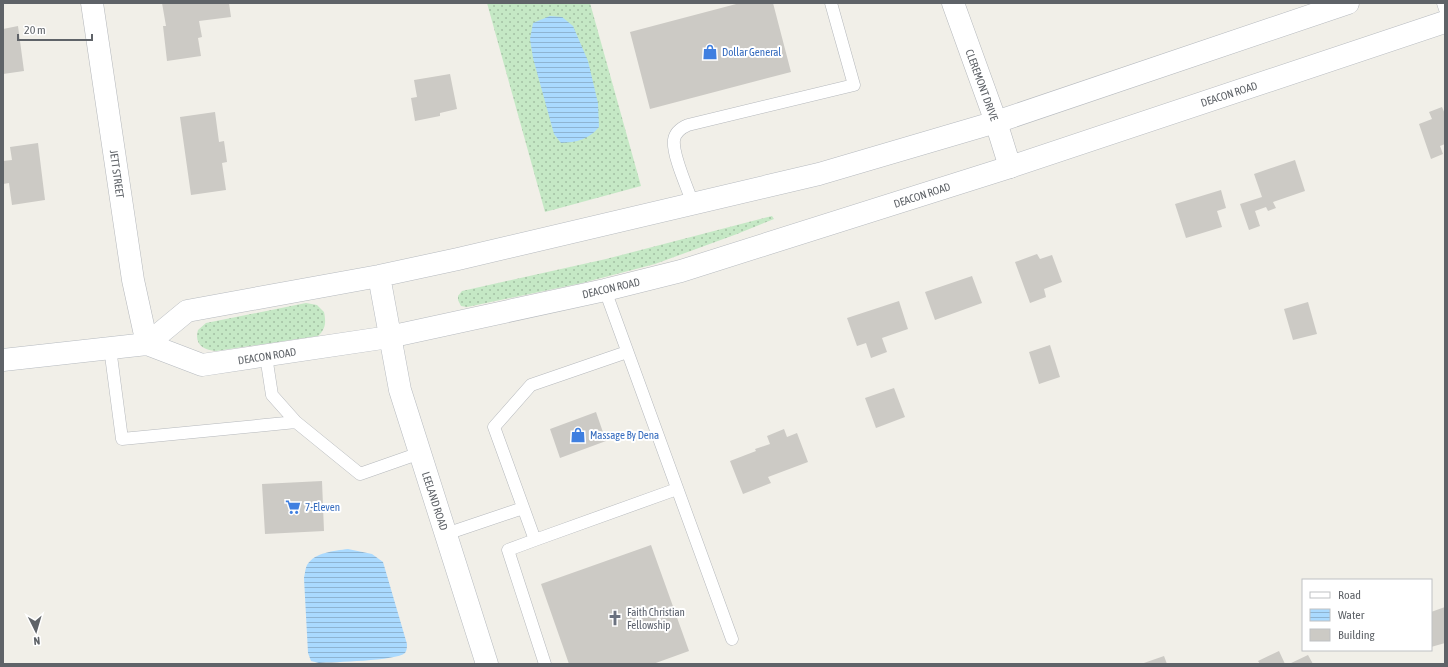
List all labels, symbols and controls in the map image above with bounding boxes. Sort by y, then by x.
scale bar [18,16,92,42]
text: 20 m [24,23,46,37]
shop icon: Dollar General [701,43,719,61]
place label: Dollar General [722,46,781,58]
street label: CLEREMONT DRIVE [963,48,1001,123]
street label: DEACON ROAD [1199,79,1259,109]
street label: JETT STREET [108,149,126,199]
street label: DEACON ROAD [892,180,952,210]
street label: DEACON ROAD [581,276,641,300]
street label: DEACON ROAD [237,345,297,367]
shop icon: Massage By Dena [569,426,587,444]
place label: Massage By Dena [590,429,659,441]
street label: LEELAND ROAD [420,470,450,532]
supermarket icon: 7-Eleven [284,498,302,516]
place label: 7-Eleven [305,501,340,513]
legend [1302,579,1432,651]
text: Road [1338,588,1361,602]
place label: Faith Christian Fellowship [627,606,685,631]
text: Water [1338,608,1365,622]
church icon: Faith Christian Fellowship [606,609,624,627]
north arrow [16,611,56,651]
text: Building [1338,628,1376,642]
text: N [33,635,41,647]

